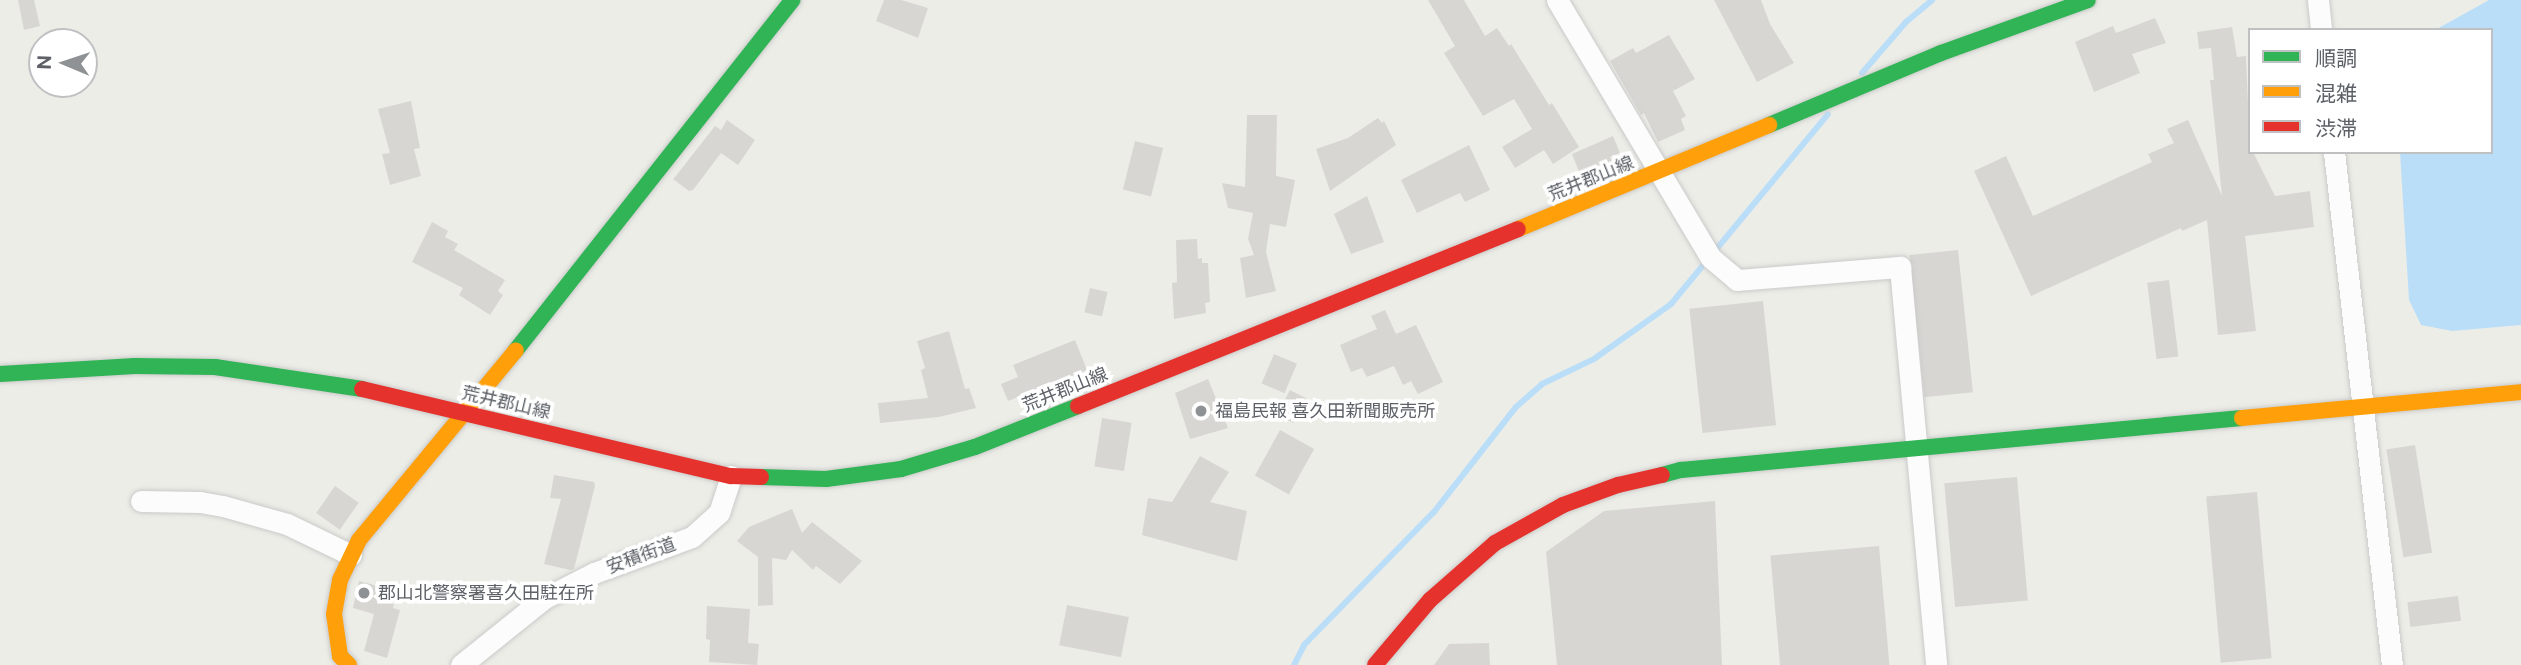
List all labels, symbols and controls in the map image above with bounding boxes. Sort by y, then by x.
north arrow [28,28,98,98]
legend [2248,28,2493,154]
text: 順調 [2315,46,2357,71]
text: N [33,55,55,70]
text: 混雑 [2315,81,2357,106]
text: 渋滞 [2315,116,2357,141]
street label: 荒井郡山線 [1545,152,1637,206]
street label: 荒井郡山線 [1019,363,1111,417]
street label: 荒井郡山線 [460,382,552,424]
place label: 福島民報 喜久田新聞販売所 [1215,400,1435,422]
marker: 福島民報 喜久田新聞販売所 [1193,403,1209,419]
street label: 安積街道 [603,534,679,578]
place label: 郡山北警察署喜久田駐在所 [378,582,594,604]
marker: 郡山北警察署喜久田駐在所 [356,585,372,601]

